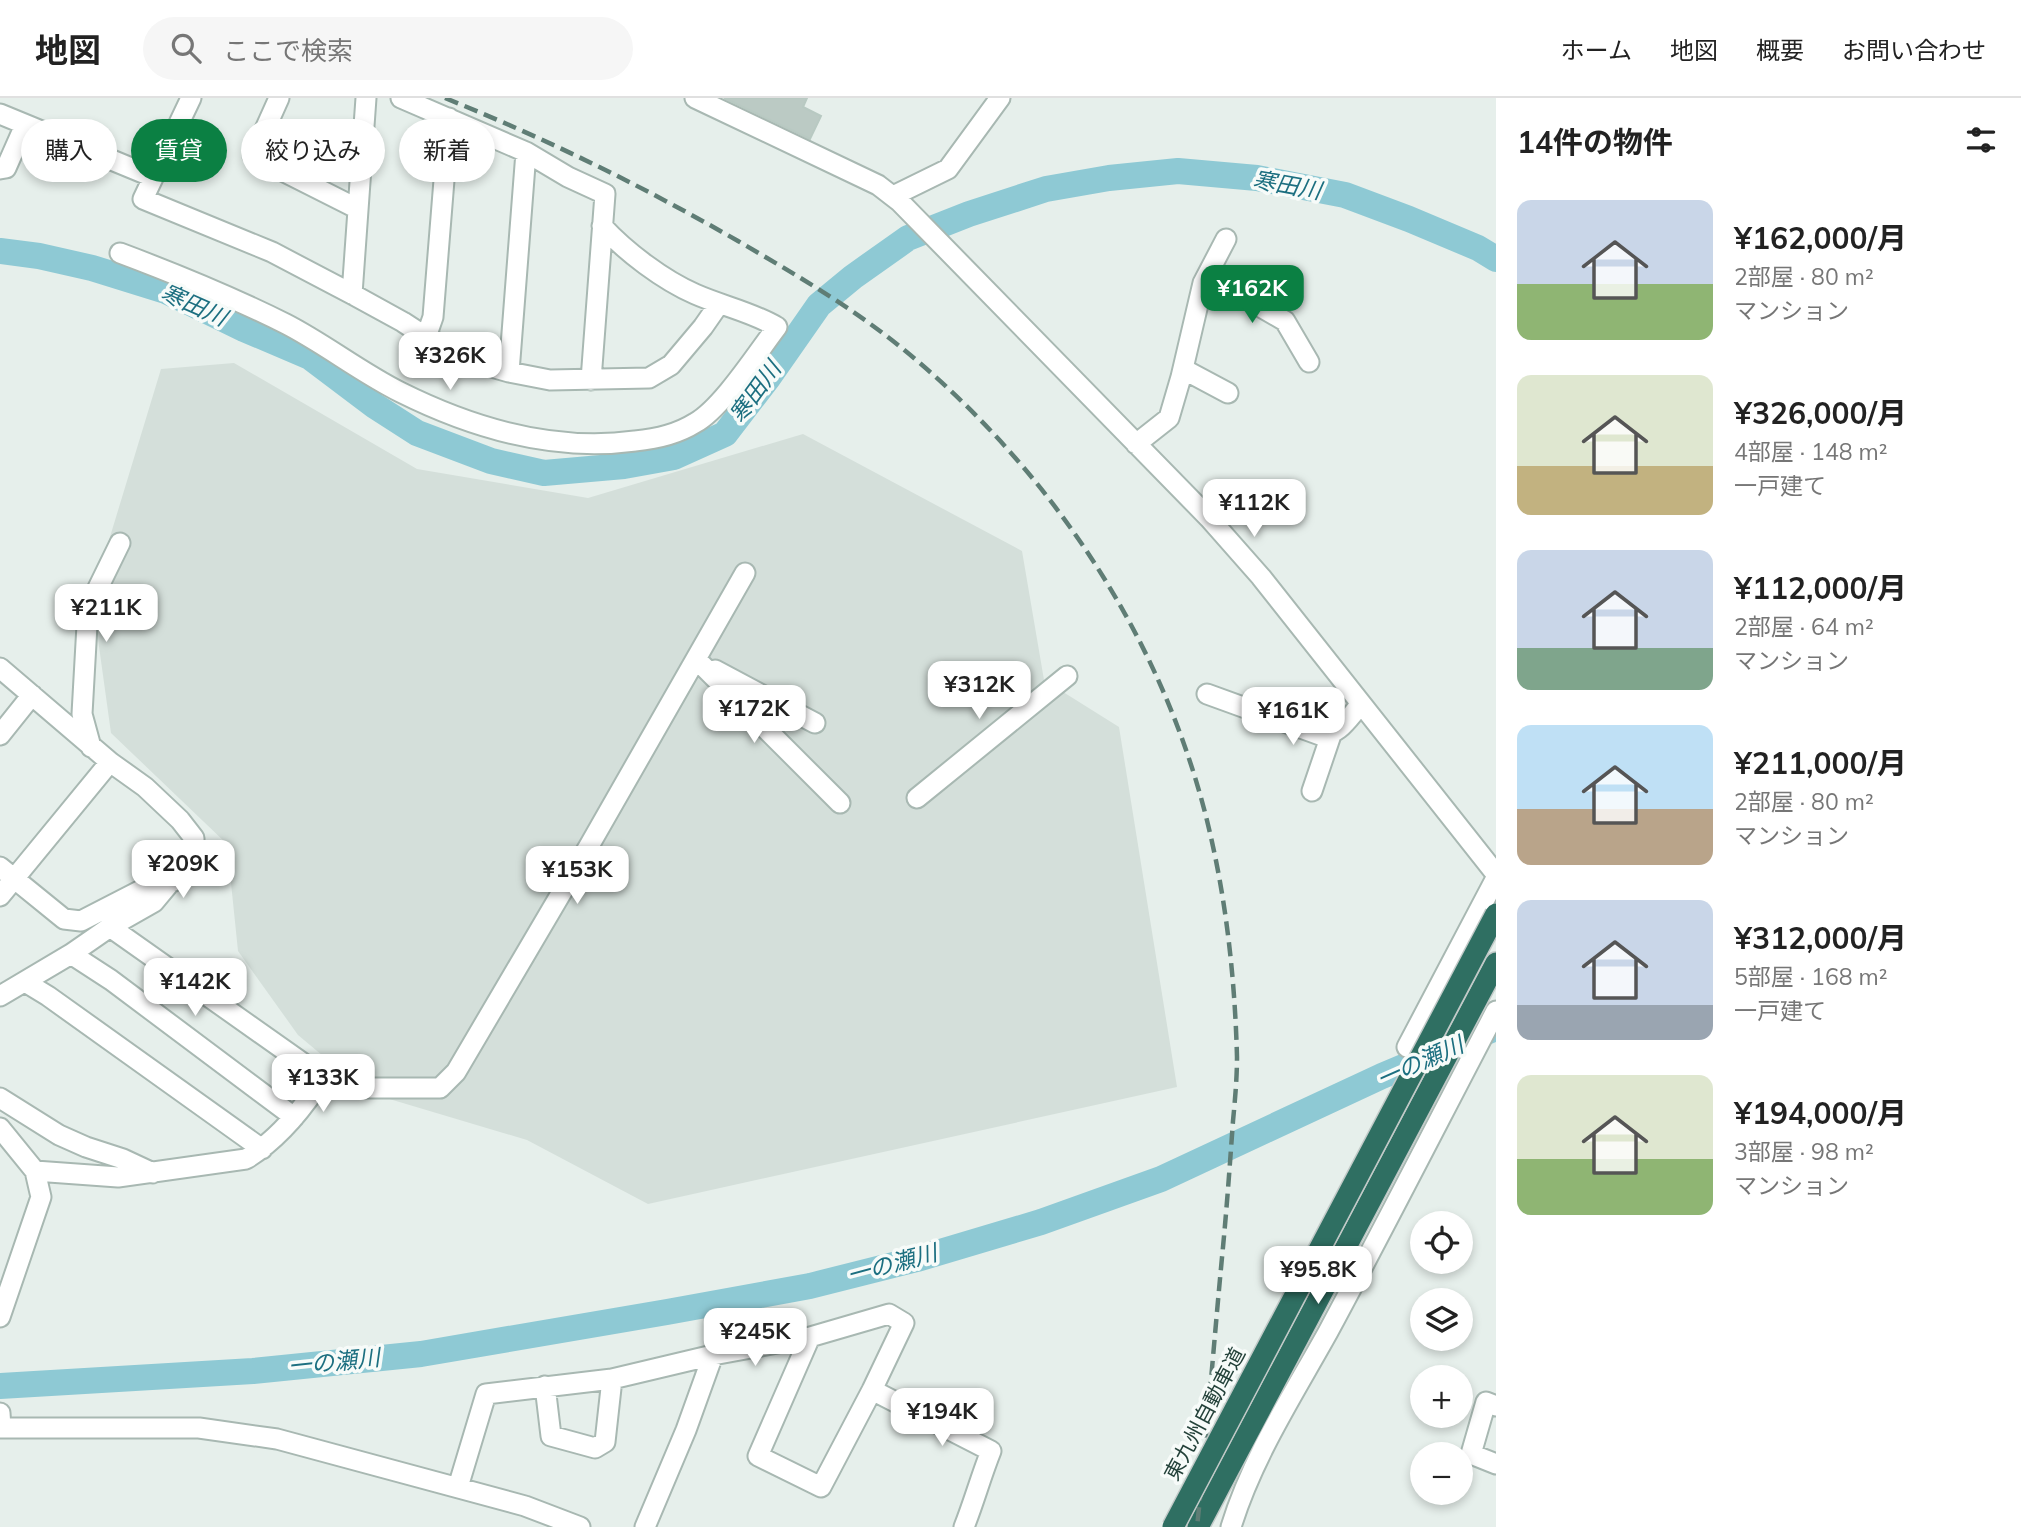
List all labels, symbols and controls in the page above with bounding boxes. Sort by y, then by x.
search box [143,17,633,80]
text: 地図 [35,29,101,70]
icon: search [167,29,205,67]
text: ここで検索 [223,34,353,67]
text: ホーム [1561,35,1632,65]
text: 地図 [1670,35,1718,65]
text: 概要 [1756,35,1804,65]
text: お問い合わせ [1842,35,1986,65]
chip: 購入 [21,119,117,182]
chip: 賃貸 [131,119,227,182]
chip: 絞り込み [241,119,385,182]
chip: 新着 [399,119,495,182]
icon: filters [1962,121,2000,159]
text: 14件の物件 [1517,123,1673,161]
water label: 寒田川 [1251,164,1327,205]
text: ¥162,000/月 [1734,219,1907,257]
icon: home [1573,228,1657,312]
text: 2部屋 · 80 m² [1734,262,1874,291]
pin: ¥162K [1203,266,1301,325]
text: ¥162K [1217,273,1287,302]
water label: 寒田川 [157,277,234,333]
text: マンション [1734,296,1849,325]
pin: ¥326K [401,332,499,392]
text: ¥326K [415,340,485,369]
water label: 寒田川 [723,353,788,428]
text: ¥326,000/月 [1734,394,1907,432]
icon: home [1573,403,1657,487]
text: 4部屋 · 148 m² [1734,437,1887,466]
text: 一戸建て [1734,471,1826,500]
pin: ¥112K [1205,480,1303,539]
text: ¥112K [1219,487,1289,516]
text: ¥112,000/月 [1734,569,1907,607]
icon: home [1573,578,1657,662]
pin: ¥211K [57,584,155,644]
text: ¥211K [71,592,141,621]
text: 2部屋 · 64 m² [1734,612,1874,641]
text: マンション [1734,646,1849,675]
pin: ¥312K [930,662,1028,721]
text: ¥312K [944,669,1014,698]
pin: ¥172K [705,686,803,745]
pin: ¥161K [1244,688,1342,747]
text: ¥172K [719,693,789,722]
text: ¥161K [1258,695,1328,724]
text: ¥211,000/月 [1734,744,1907,782]
icon: home [1573,753,1657,837]
text: 2部屋 · 80 m² [1734,787,1874,816]
text: マンション [1734,821,1849,850]
pin: ¥209K [134,840,232,900]
pin: ¥153K [528,846,626,906]
text: ¥209K [148,848,218,877]
text: ¥153K [542,854,612,883]
text: ¥312,000/月 [1734,919,1907,957]
icon: home [1573,928,1657,1012]
pin: ¥142K [146,958,244,1018]
text: 5部屋 · 168 m² [1734,962,1887,991]
text: ¥142K [160,966,230,995]
text: 一戸建て [1734,996,1826,1025]
water label: 一の瀬川 [1372,1028,1470,1093]
pin: ¥133K [274,1054,372,1114]
text: ¥133K [288,1062,358,1091]
text: ¥194,000/月 [1734,1094,1907,1132]
icon: home [1573,1103,1657,1187]
text: 3部屋 · 98 m² [1734,1137,1874,1166]
text: マンション [1734,1171,1849,1200]
map controls [1410,1211,1473,1505]
button: locate [1410,1211,1473,1274]
water label: 一の瀬川 [844,1237,943,1289]
pin: ¥95.8K [1261,1246,1375,1306]
text: ¥95.8K [1280,1254,1356,1283]
button: layers [1410,1288,1473,1351]
pin: ¥245K [706,1308,804,1368]
text: ¥245K [720,1316,790,1345]
water label: 一の瀬川 [287,1342,384,1381]
street label: 東九州自動車道 [1158,1343,1250,1485]
button: + [1410,1365,1473,1428]
pin: ¥194K [893,1388,991,1448]
text: ¥194K [907,1396,977,1425]
button: − [1410,1442,1473,1505]

